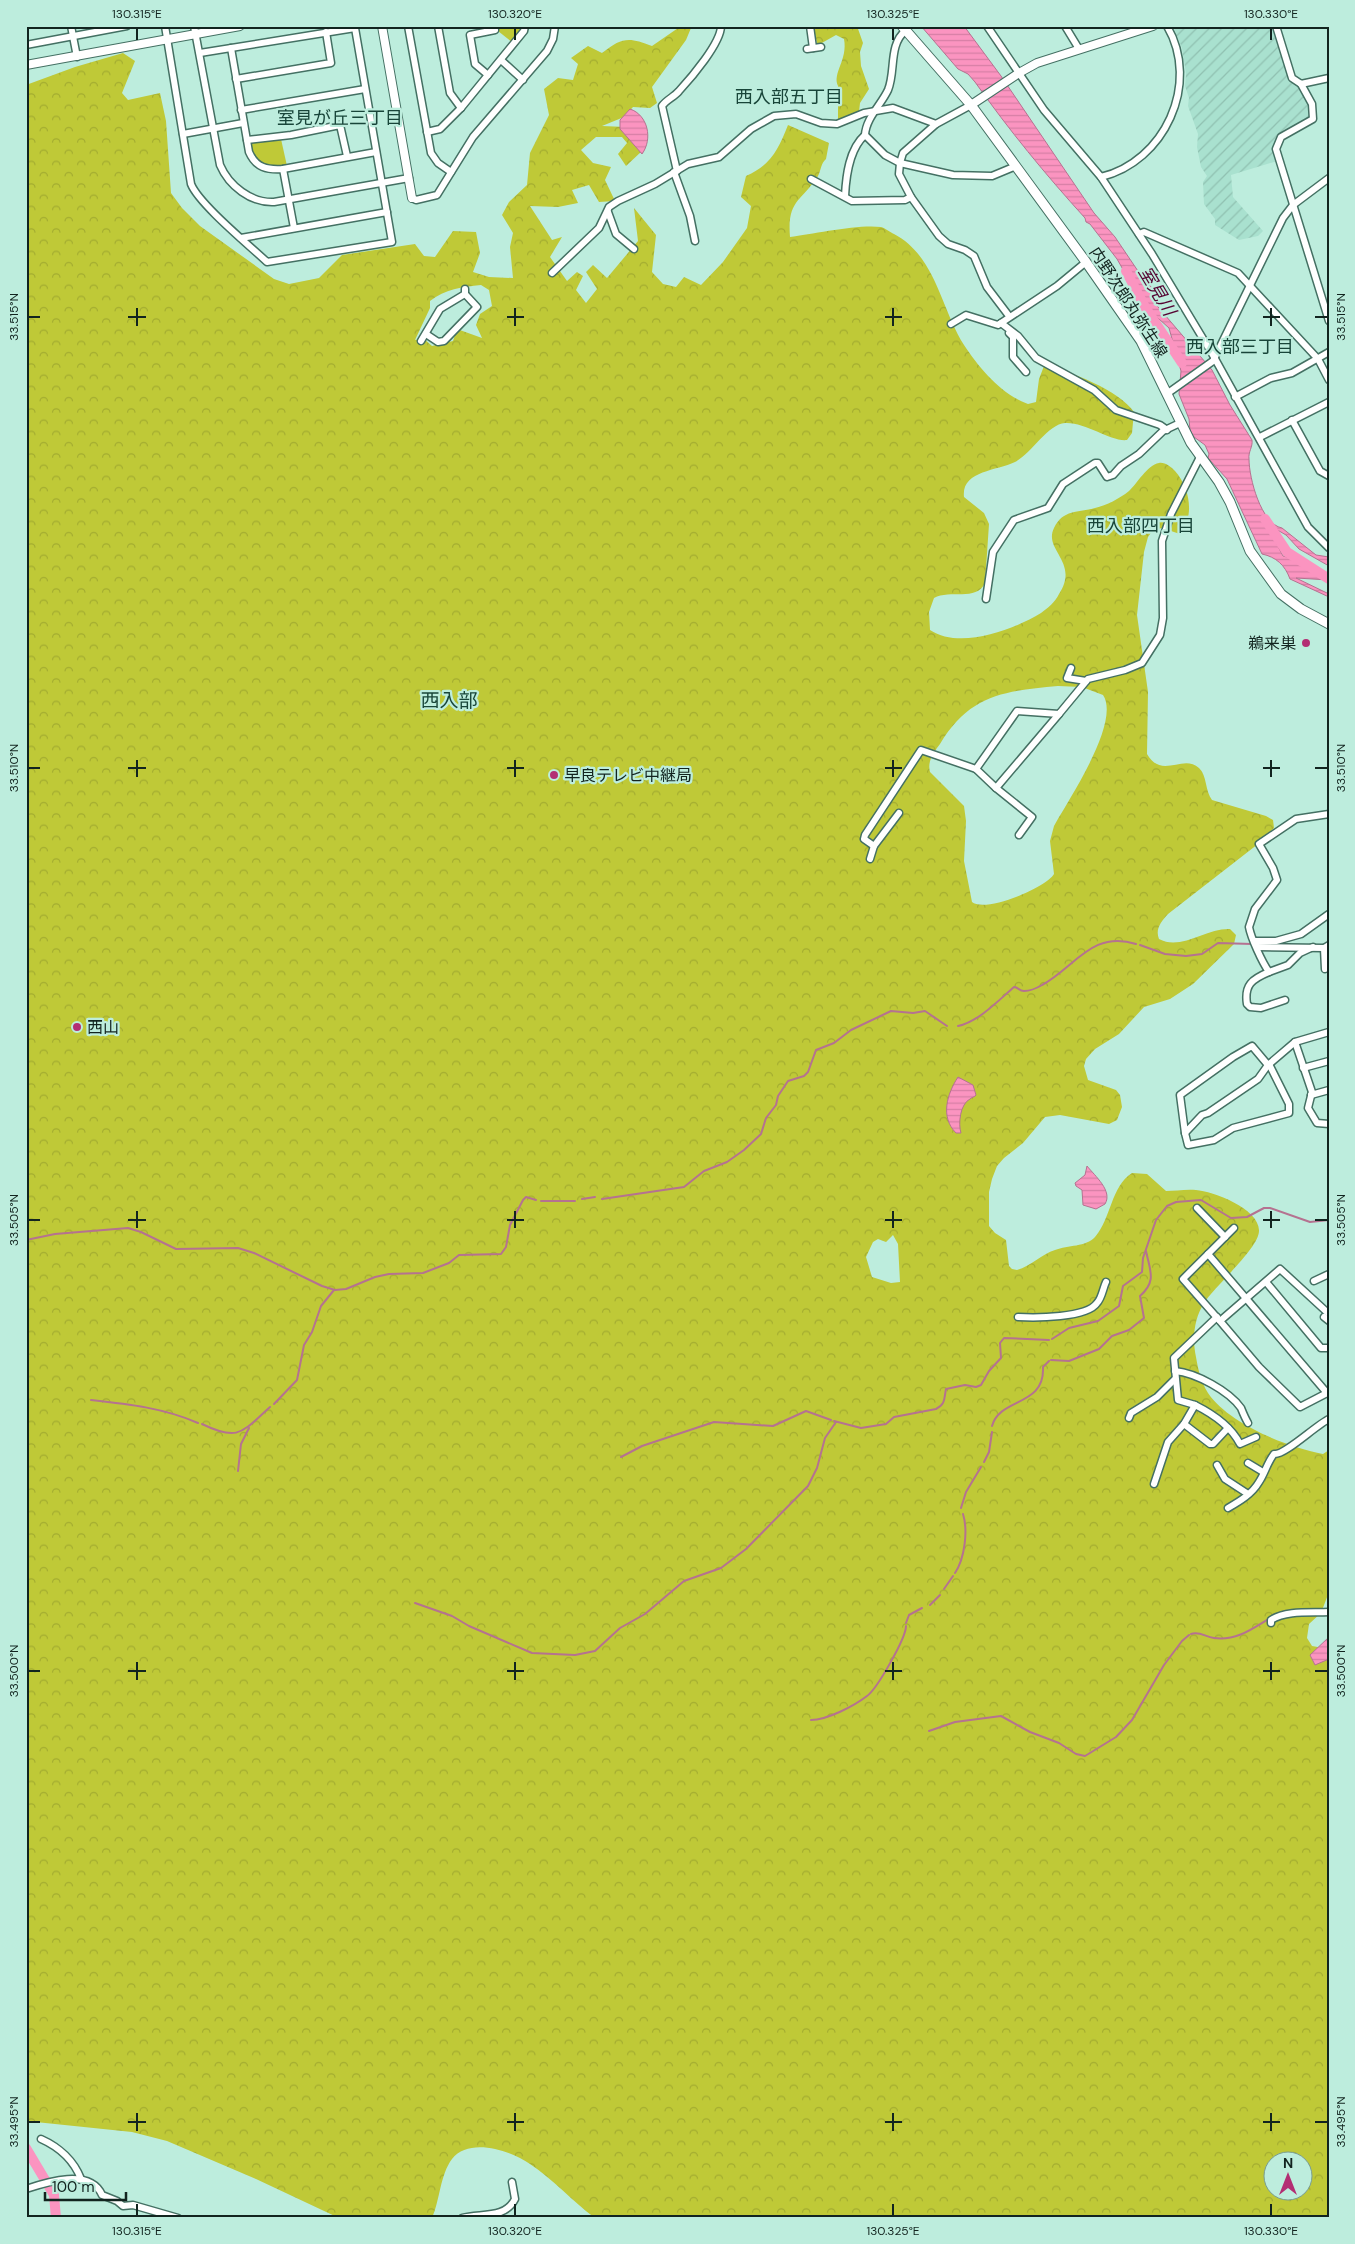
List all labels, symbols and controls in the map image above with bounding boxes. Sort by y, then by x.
text: 130.315°E [112,6,162,22]
text: 130.320°E [488,6,542,22]
text: 130.325°E [866,6,920,22]
text: 130.330°E [1244,6,1298,22]
district label: 西入部五丁目 [735,85,843,109]
district label: 室見が丘三丁目 [277,106,403,130]
street label: 内野次郎丸弥生線 [1085,243,1172,362]
water label: 室見川 [1133,262,1182,322]
text: 33.515°N [6,293,22,341]
text: 33.515°N [1333,293,1349,341]
district label: 西入部三丁目 [1186,335,1294,359]
district label: 西入部四丁目 [1087,514,1195,538]
place label: 鵜来巣 [1248,633,1296,654]
marker: 鵜来巣 [1300,637,1312,649]
district label: 西入部 [420,688,478,713]
text: 33.510°N [6,744,22,792]
text: 33.510°N [1333,744,1349,792]
place label: 早良テレビ中継局 [564,765,692,786]
marker: 早良テレビ中継局 [548,769,560,781]
place label: 西山 [87,1017,119,1038]
marker: 西山 [71,1021,83,1033]
text: 33.505°N [6,1194,22,1246]
text: 33.505°N [1333,1194,1349,1246]
text: 33.500°N [6,1645,22,1697]
text: 33.500°N [1333,1645,1349,1697]
text: 33.495°N [6,2096,22,2148]
text: 33.495°N [1333,2096,1349,2148]
north arrow [1262,2152,1312,2202]
text: N [1283,2154,1293,2172]
scale bar [45,2169,126,2201]
text: 100 m [52,2177,95,2197]
text: 130.315°E [112,2223,162,2239]
text: 130.320°E [488,2223,542,2239]
text: 130.325°E [866,2223,920,2239]
text: 130.330°E [1244,2223,1298,2239]

